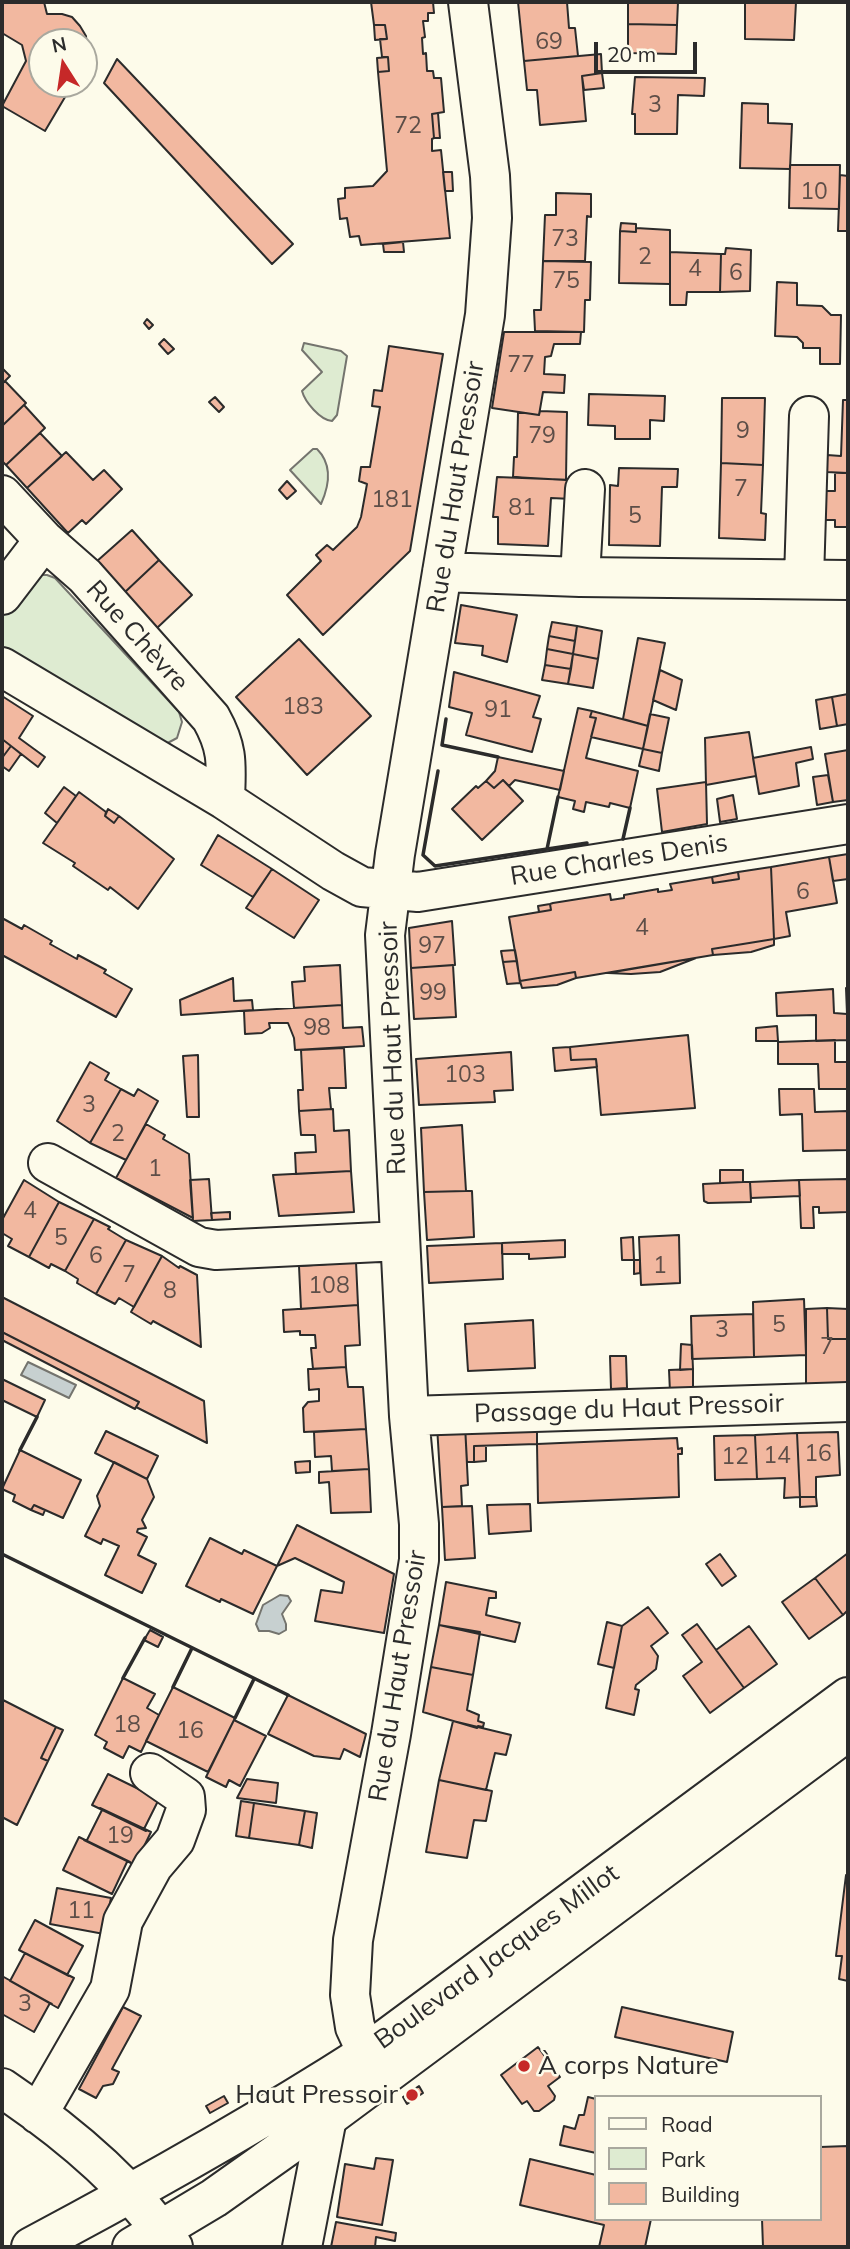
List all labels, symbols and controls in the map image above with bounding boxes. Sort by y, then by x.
north arrow [28,28,98,98]
house number: 69 [535,28,563,56]
scale bar [598,28,701,72]
text: N [50,31,69,58]
text: 20 m [607,41,656,67]
house number: 3 [648,91,662,119]
house number: 72 [394,112,422,140]
house number: 10 [800,178,828,206]
house number: 73 [551,225,579,253]
house number: 2 [638,243,652,271]
house number: 4 [688,255,702,283]
house number: 6 [729,259,743,287]
house number: 75 [552,267,580,295]
house number: 77 [507,351,535,379]
street label: Rue du Haut Pressoir [421,359,491,615]
house number: 9 [736,417,750,445]
house number: 79 [528,422,556,450]
house number: 7 [734,475,748,503]
house number: 181 [371,486,413,514]
house number: 81 [508,494,536,522]
house number: 5 [628,502,642,530]
street label: Rue Chèvre [79,574,195,698]
house number: 183 [282,693,324,721]
house number: 91 [484,696,512,724]
street label: Rue Charles Denis [508,827,730,893]
house number: 6 [796,878,810,906]
house number: 4 [635,914,649,942]
street label: Rue du Haut Pressoir [373,921,413,1175]
house number: 97 [418,932,446,960]
house number: 99 [419,979,447,1007]
house number: 98 [303,1014,331,1042]
house number: 103 [444,1061,486,1089]
house number: 3 [82,1091,96,1119]
house number: 2 [111,1120,125,1148]
house number: 1 [148,1155,162,1183]
house number: 4 [23,1197,37,1225]
house number: 5 [54,1224,68,1252]
house number: 6 [89,1242,103,1270]
house number: 1 [653,1252,667,1280]
house number: 7 [122,1261,136,1289]
house number: 108 [308,1272,350,1300]
house number: 8 [163,1277,177,1305]
house number: 5 [772,1311,786,1339]
house number: 3 [715,1316,729,1344]
house number: 7 [820,1333,834,1361]
street label: Passage du Haut Pressoir [474,1388,784,1430]
house number: 16 [804,1440,832,1468]
house number: 14 [763,1442,791,1470]
house number: 12 [721,1443,749,1471]
street label: Rue du Haut Pressoir [363,1548,433,1804]
house number: 18 [113,1711,141,1739]
house number: 16 [176,1717,204,1745]
house number: 19 [106,1822,134,1850]
street label: Boulevard Jacques Millot [369,1858,625,2056]
house number: 11 [67,1897,95,1925]
house number: 3 [18,1990,32,2018]
place label: À corps Nature [538,2050,719,2082]
marker: À corps Nature [516,2058,532,2074]
place label: Haut Pressoir [235,2079,398,2111]
marker: Haut Pressoir [404,2087,420,2103]
legend [594,2095,822,2221]
text: Road [661,2111,712,2137]
text: Park [661,2146,705,2172]
text: Building [661,2181,740,2207]

